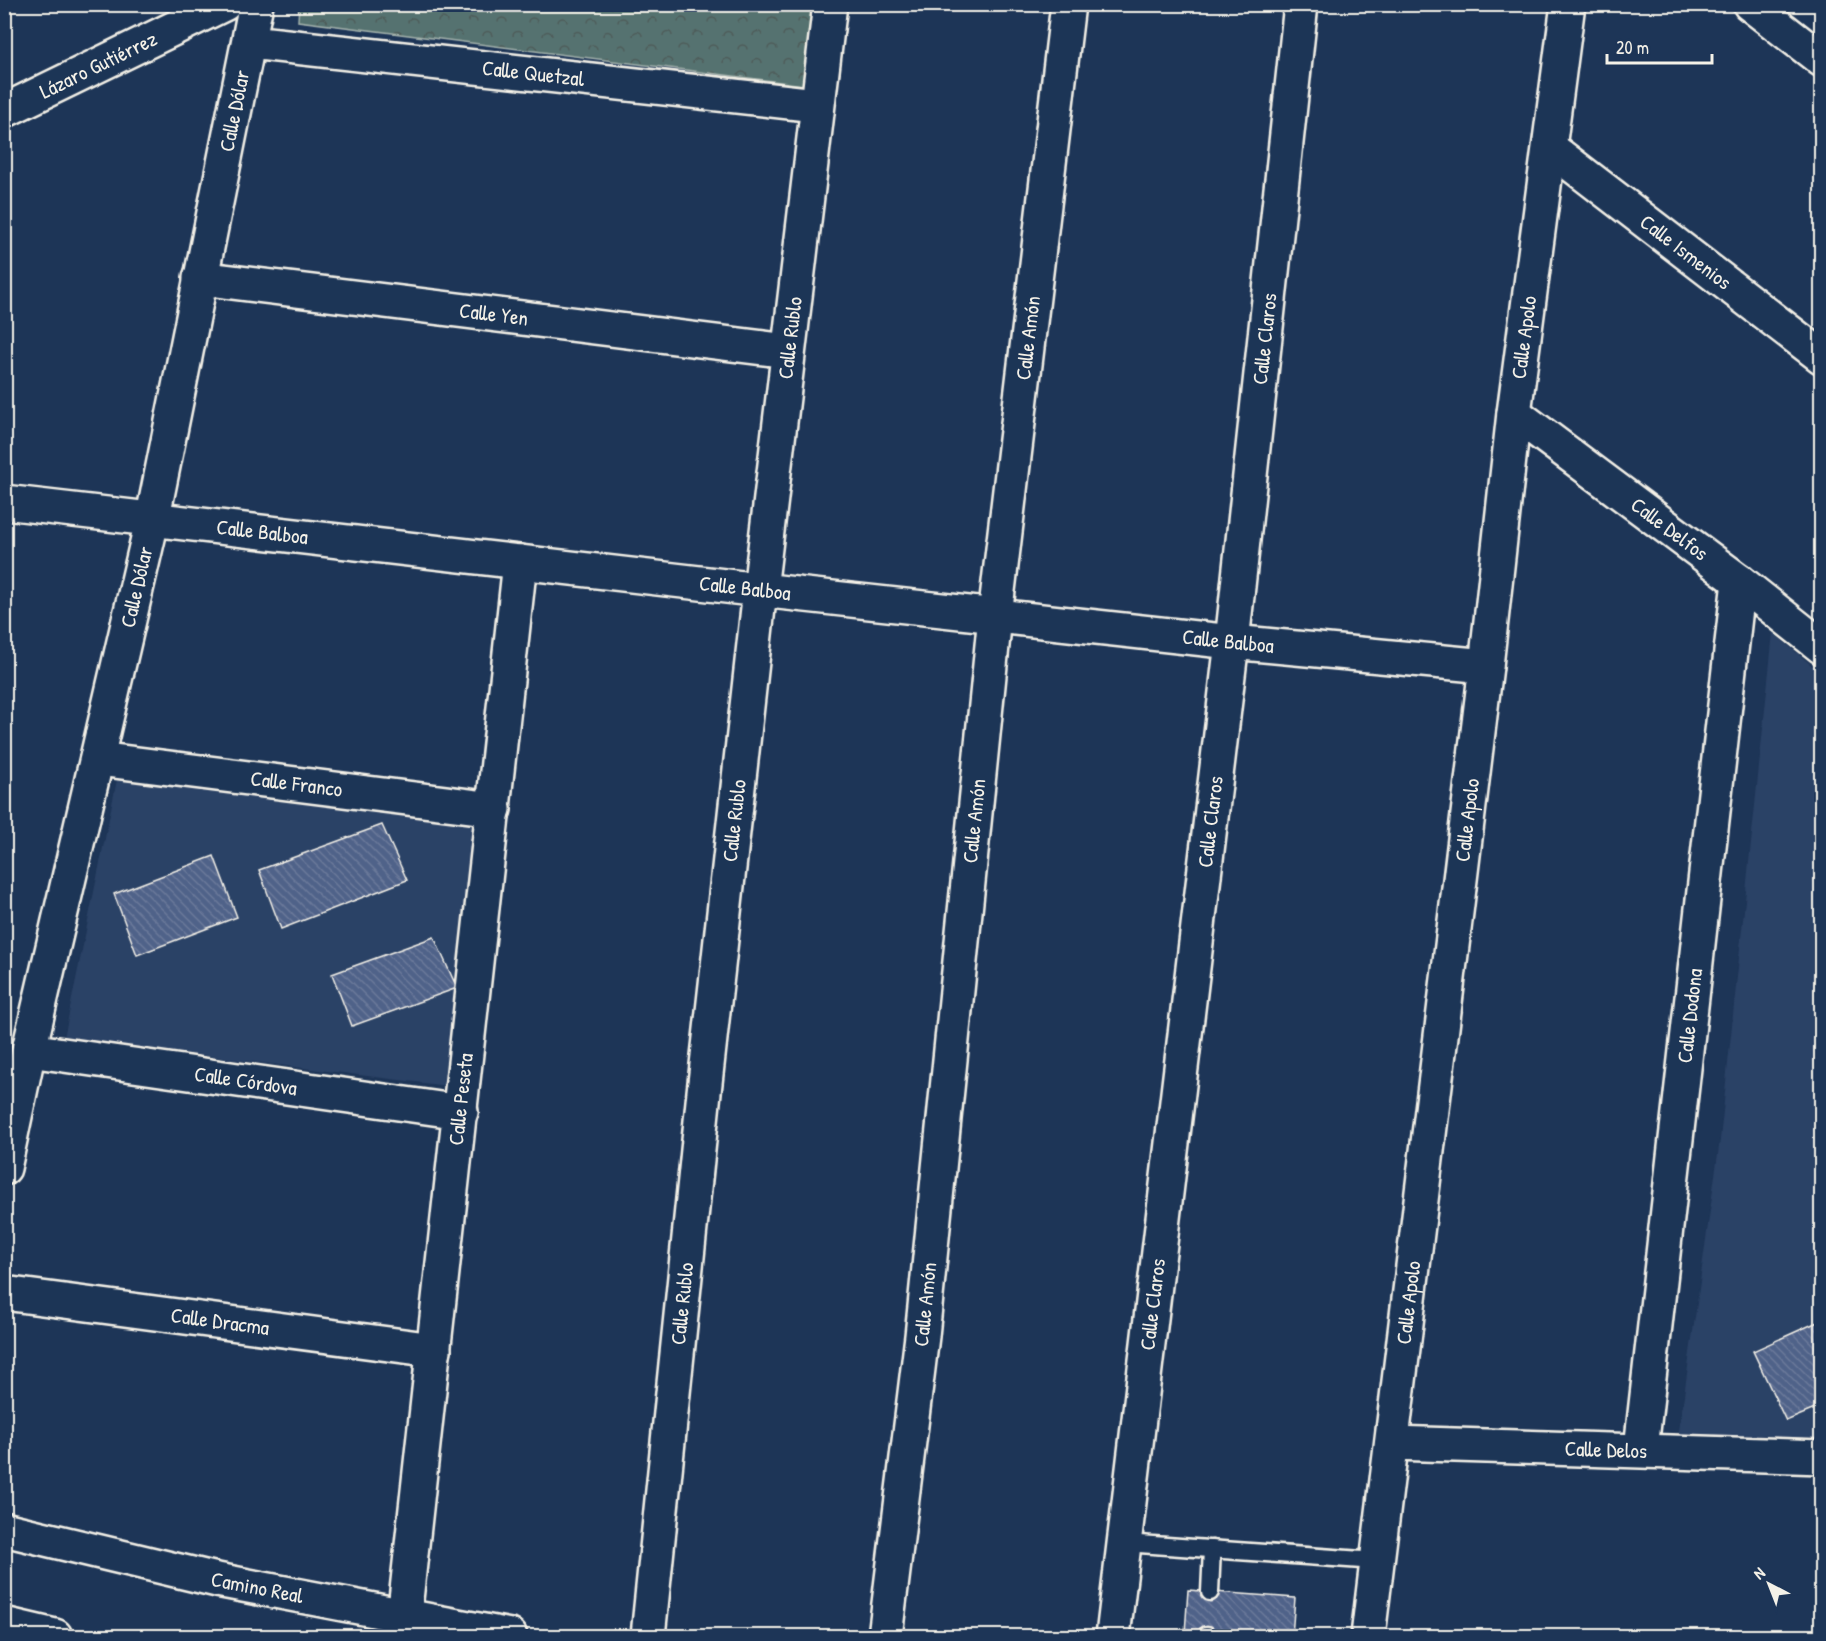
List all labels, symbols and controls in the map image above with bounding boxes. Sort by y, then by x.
street label: Lázaro Gutiérrez [35,24,162,105]
scale bar [1607,27,1712,65]
text: 20 m [1616,35,1649,60]
street label: Calle Quetzal [481,53,586,93]
street label: Calle Dólar [212,68,256,154]
street label: Calle Ismenios [1634,207,1738,296]
street label: Calle Claros [1245,292,1284,386]
street label: Calle Amón [1008,294,1047,382]
street label: Calle Apolo [1504,294,1543,381]
street label: Calle Yen [458,295,530,333]
street label: Calle Rublo [770,295,809,380]
street label: Calle Delfos [1625,490,1715,567]
street label: Calle Balboa [215,512,310,551]
street label: Calle Dólar [113,543,160,630]
street label: Calle Balboa [698,568,792,607]
street label: Calle Balboa [1181,622,1275,660]
street label: Calle Franco [249,763,344,804]
street label: Calle Claros [1190,774,1230,869]
street label: Calle Amón [955,777,992,864]
street label: Calle Apolo [1447,777,1486,863]
street label: Calle Rublo [715,778,753,863]
street label: Calle Dodona [1670,967,1709,1064]
street label: Calle Peseta [441,1052,480,1147]
street label: Calle Córdova [193,1059,299,1102]
street label: Calle Claros [1132,1257,1172,1352]
street label: Calle Apolo [1389,1259,1428,1346]
street label: Calle Rublo [663,1261,700,1346]
street label: Calle Amón [906,1261,943,1348]
street label: Calle Dracma [169,1300,271,1342]
street label: Calle Delos [1564,1434,1648,1465]
north arrow [1739,1554,1799,1614]
text: N [1748,1562,1770,1584]
street label: Camino Real [209,1564,306,1610]

